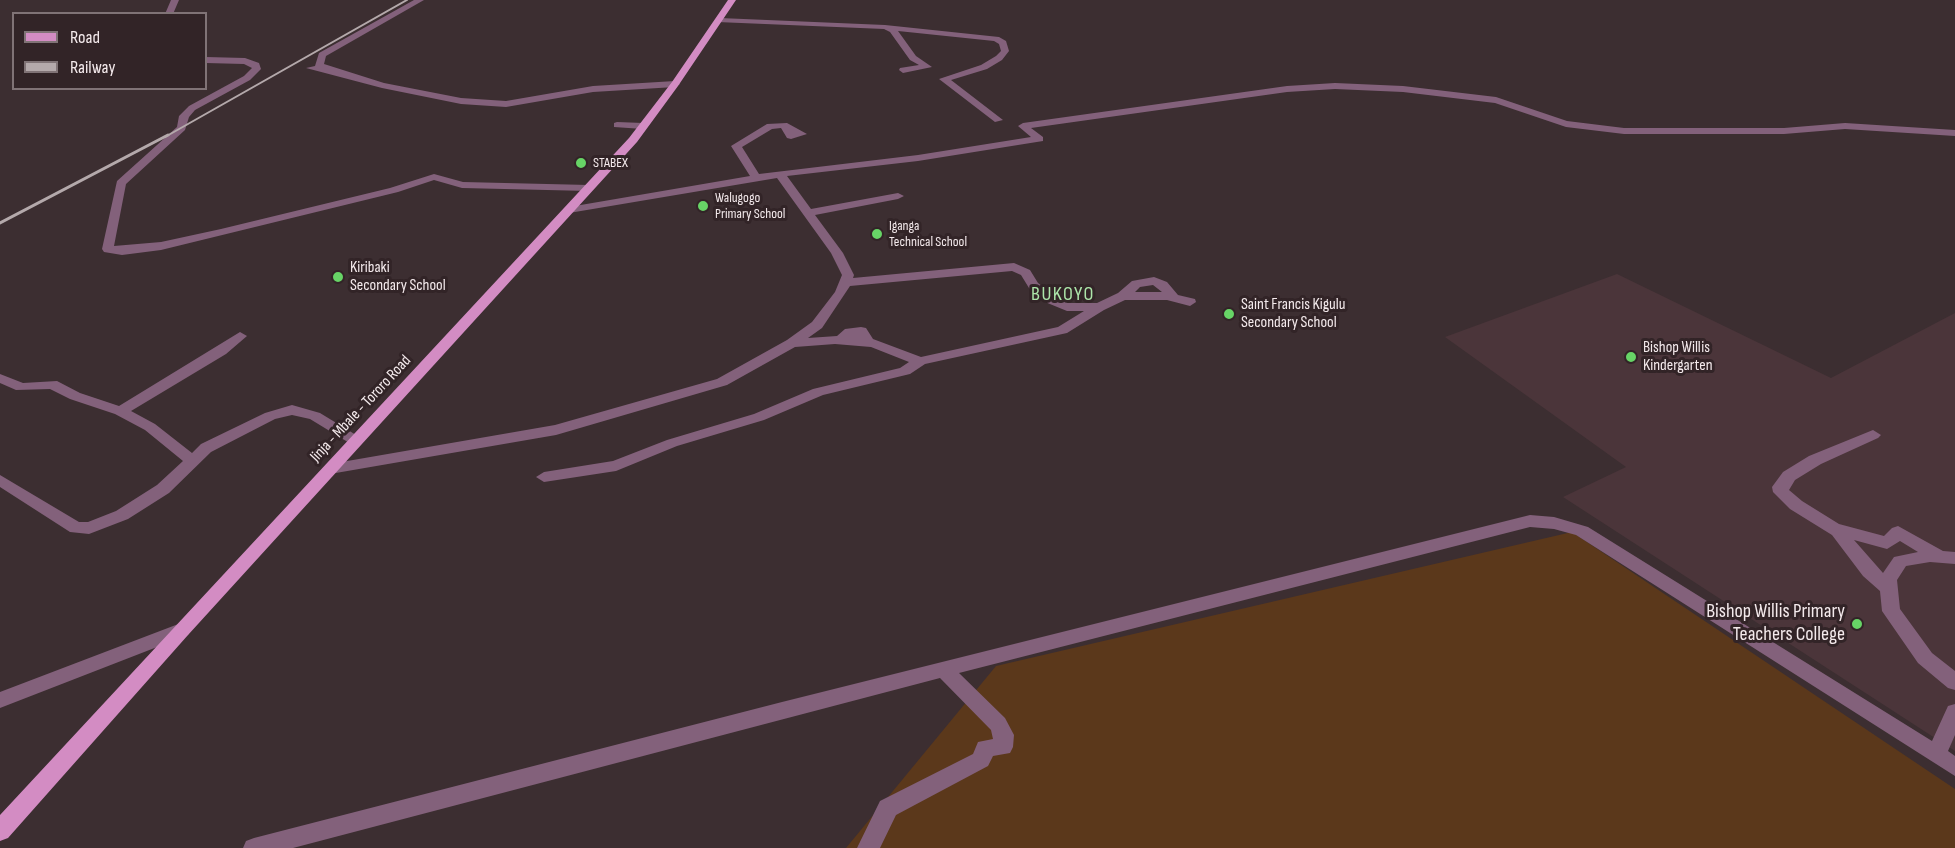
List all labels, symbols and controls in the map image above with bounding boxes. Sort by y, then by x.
legend [12,12,207,90]
text: Road [70,27,100,48]
text: Railway [70,57,115,78]
place label: STABEX [593,155,628,171]
marker: STABEX [574,156,588,170]
place label: Walugogo Primary School [715,190,785,222]
marker: Walugogo Primary School [696,199,710,213]
place label: Iganga Technical School [889,218,967,250]
marker: Iganga Technical School [870,227,884,241]
place label: Kiribaki Secondary School [350,258,446,296]
marker: Kiribaki Secondary School [331,270,345,284]
district label: BUKOYO [1031,283,1095,307]
place label: Saint Francis Kigulu Secondary School [1241,295,1345,333]
marker: Saint Francis Kigulu Secondary School [1222,307,1236,321]
place label: Bishop Willis Kindergarten [1643,338,1713,376]
marker: Bishop Willis Kindergarten [1624,350,1638,364]
street label: Jinja - Mbale - Tororo Road [307,352,415,466]
place label: Bishop Willis Primary Teachers College [1706,600,1845,647]
marker: Bishop Willis Primary Teachers College [1850,617,1864,631]

